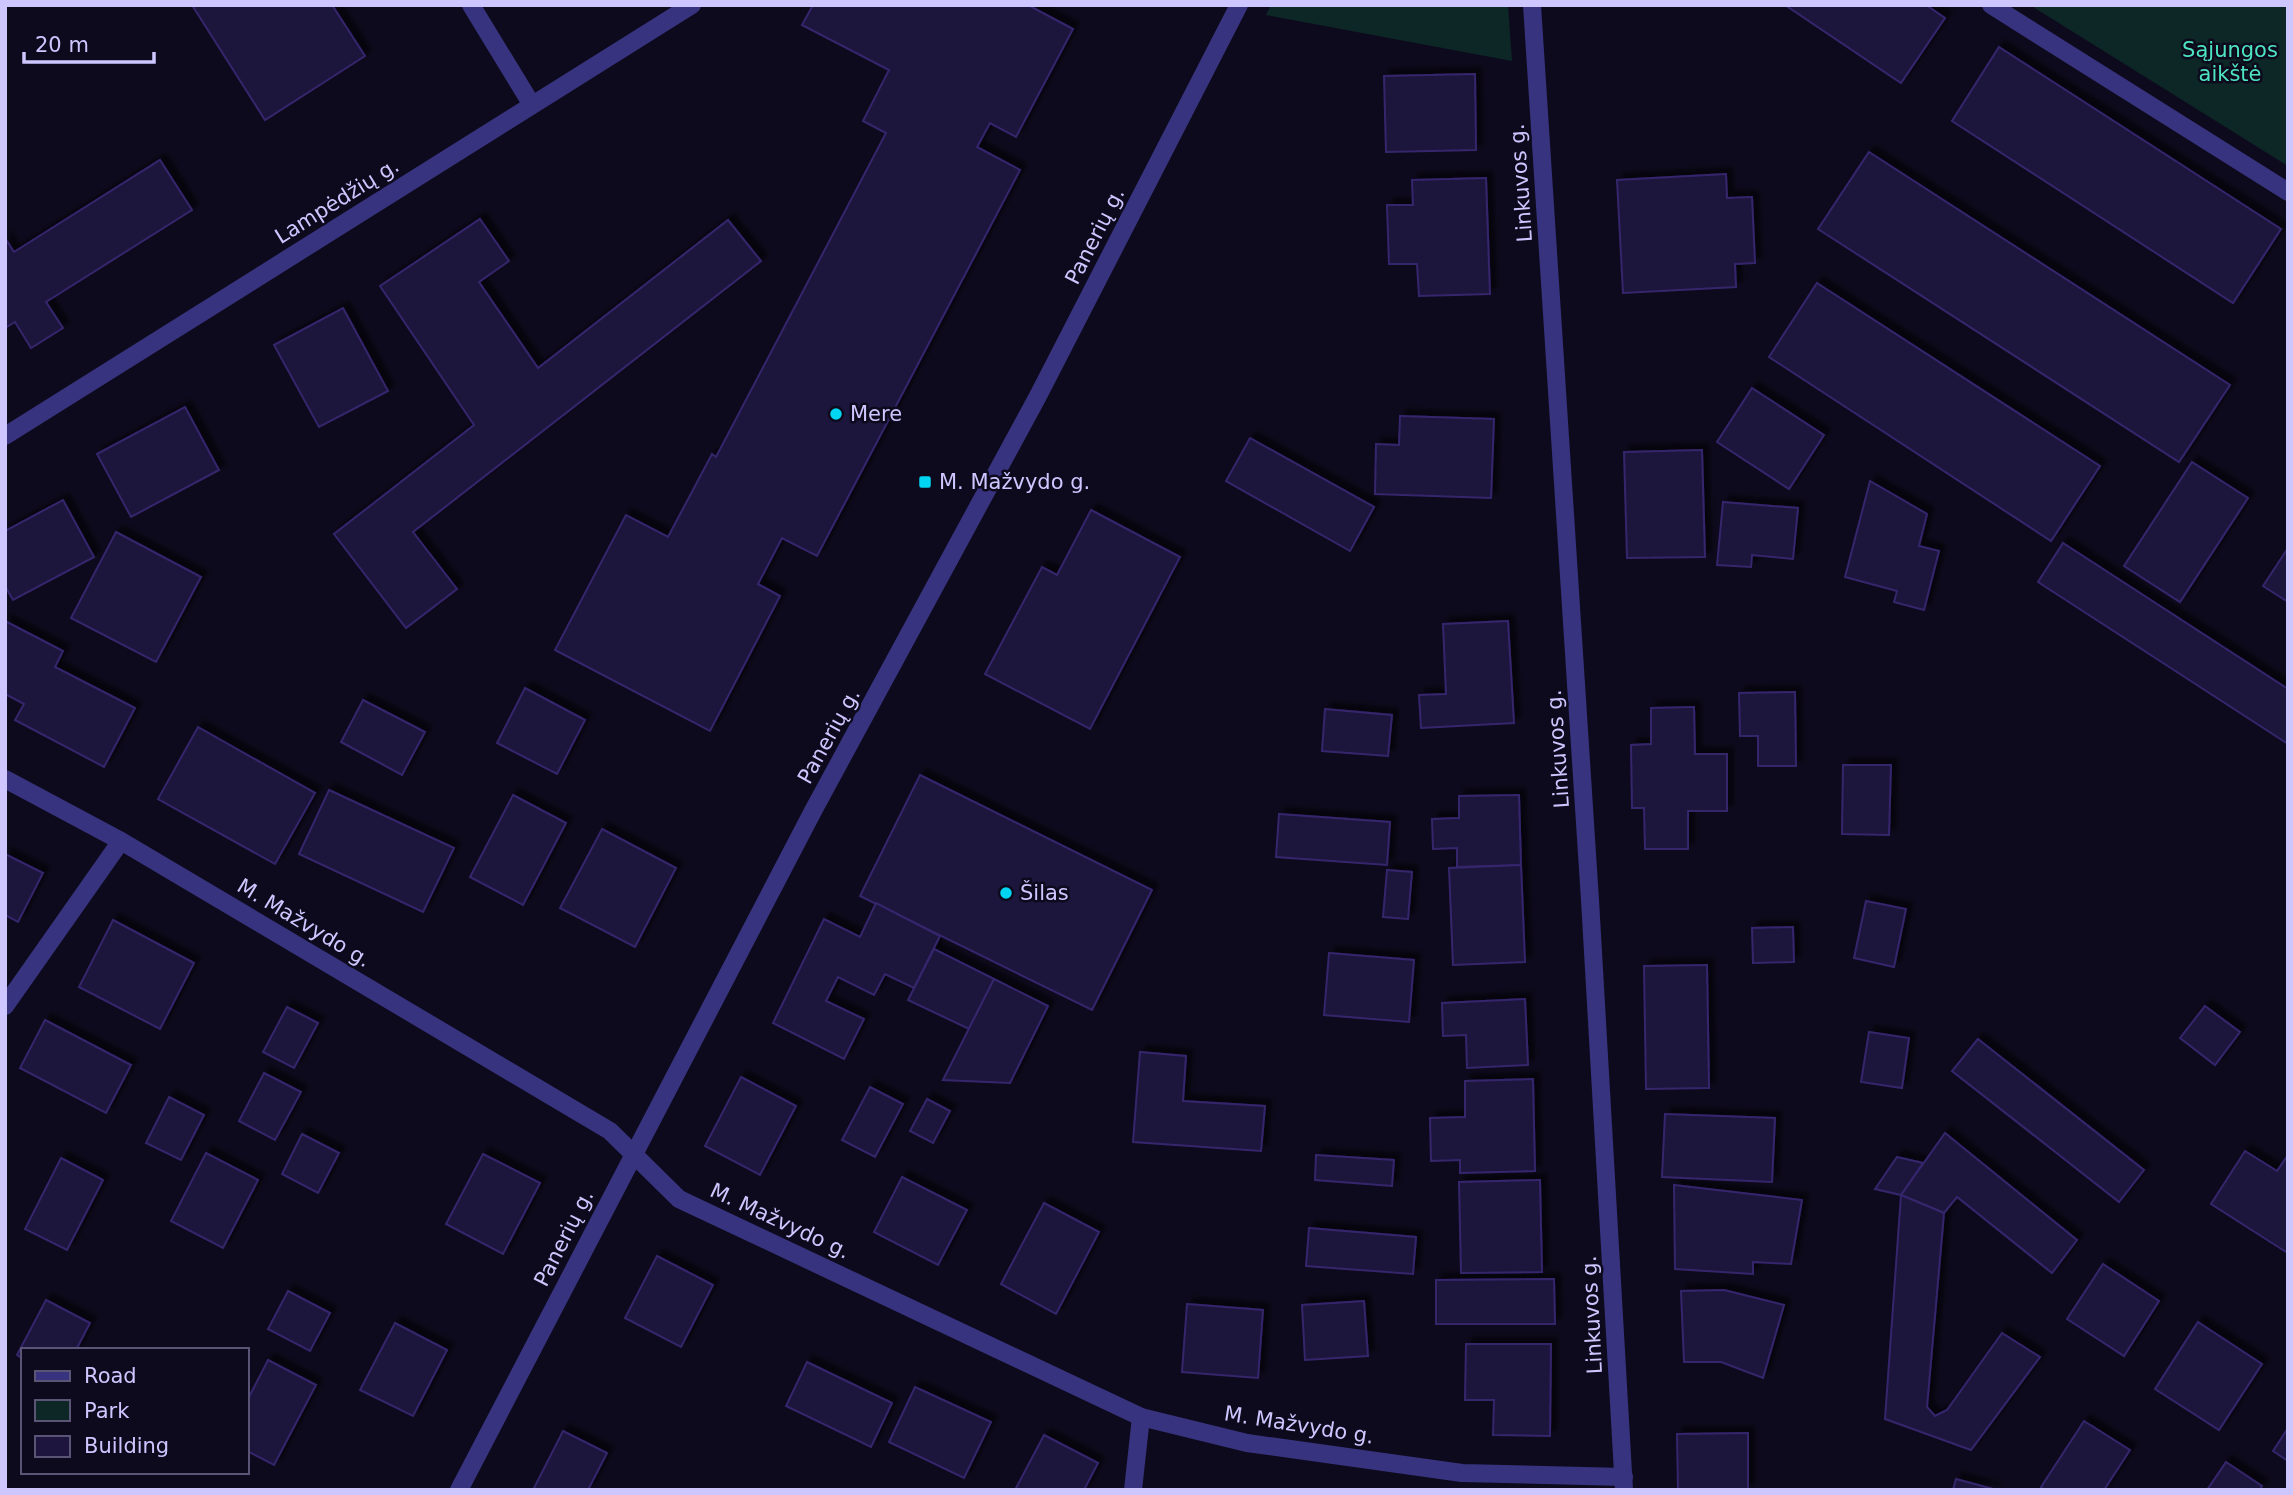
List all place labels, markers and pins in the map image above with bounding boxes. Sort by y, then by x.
place label: Mere [850,402,902,426]
marker: Mere [828,406,844,422]
place label: M. Mažvydo g. [939,470,1090,494]
marker: M. Mažvydo g. [917,474,933,490]
place label: Šilas [1020,880,1069,905]
marker: Šilas [998,885,1014,901]

